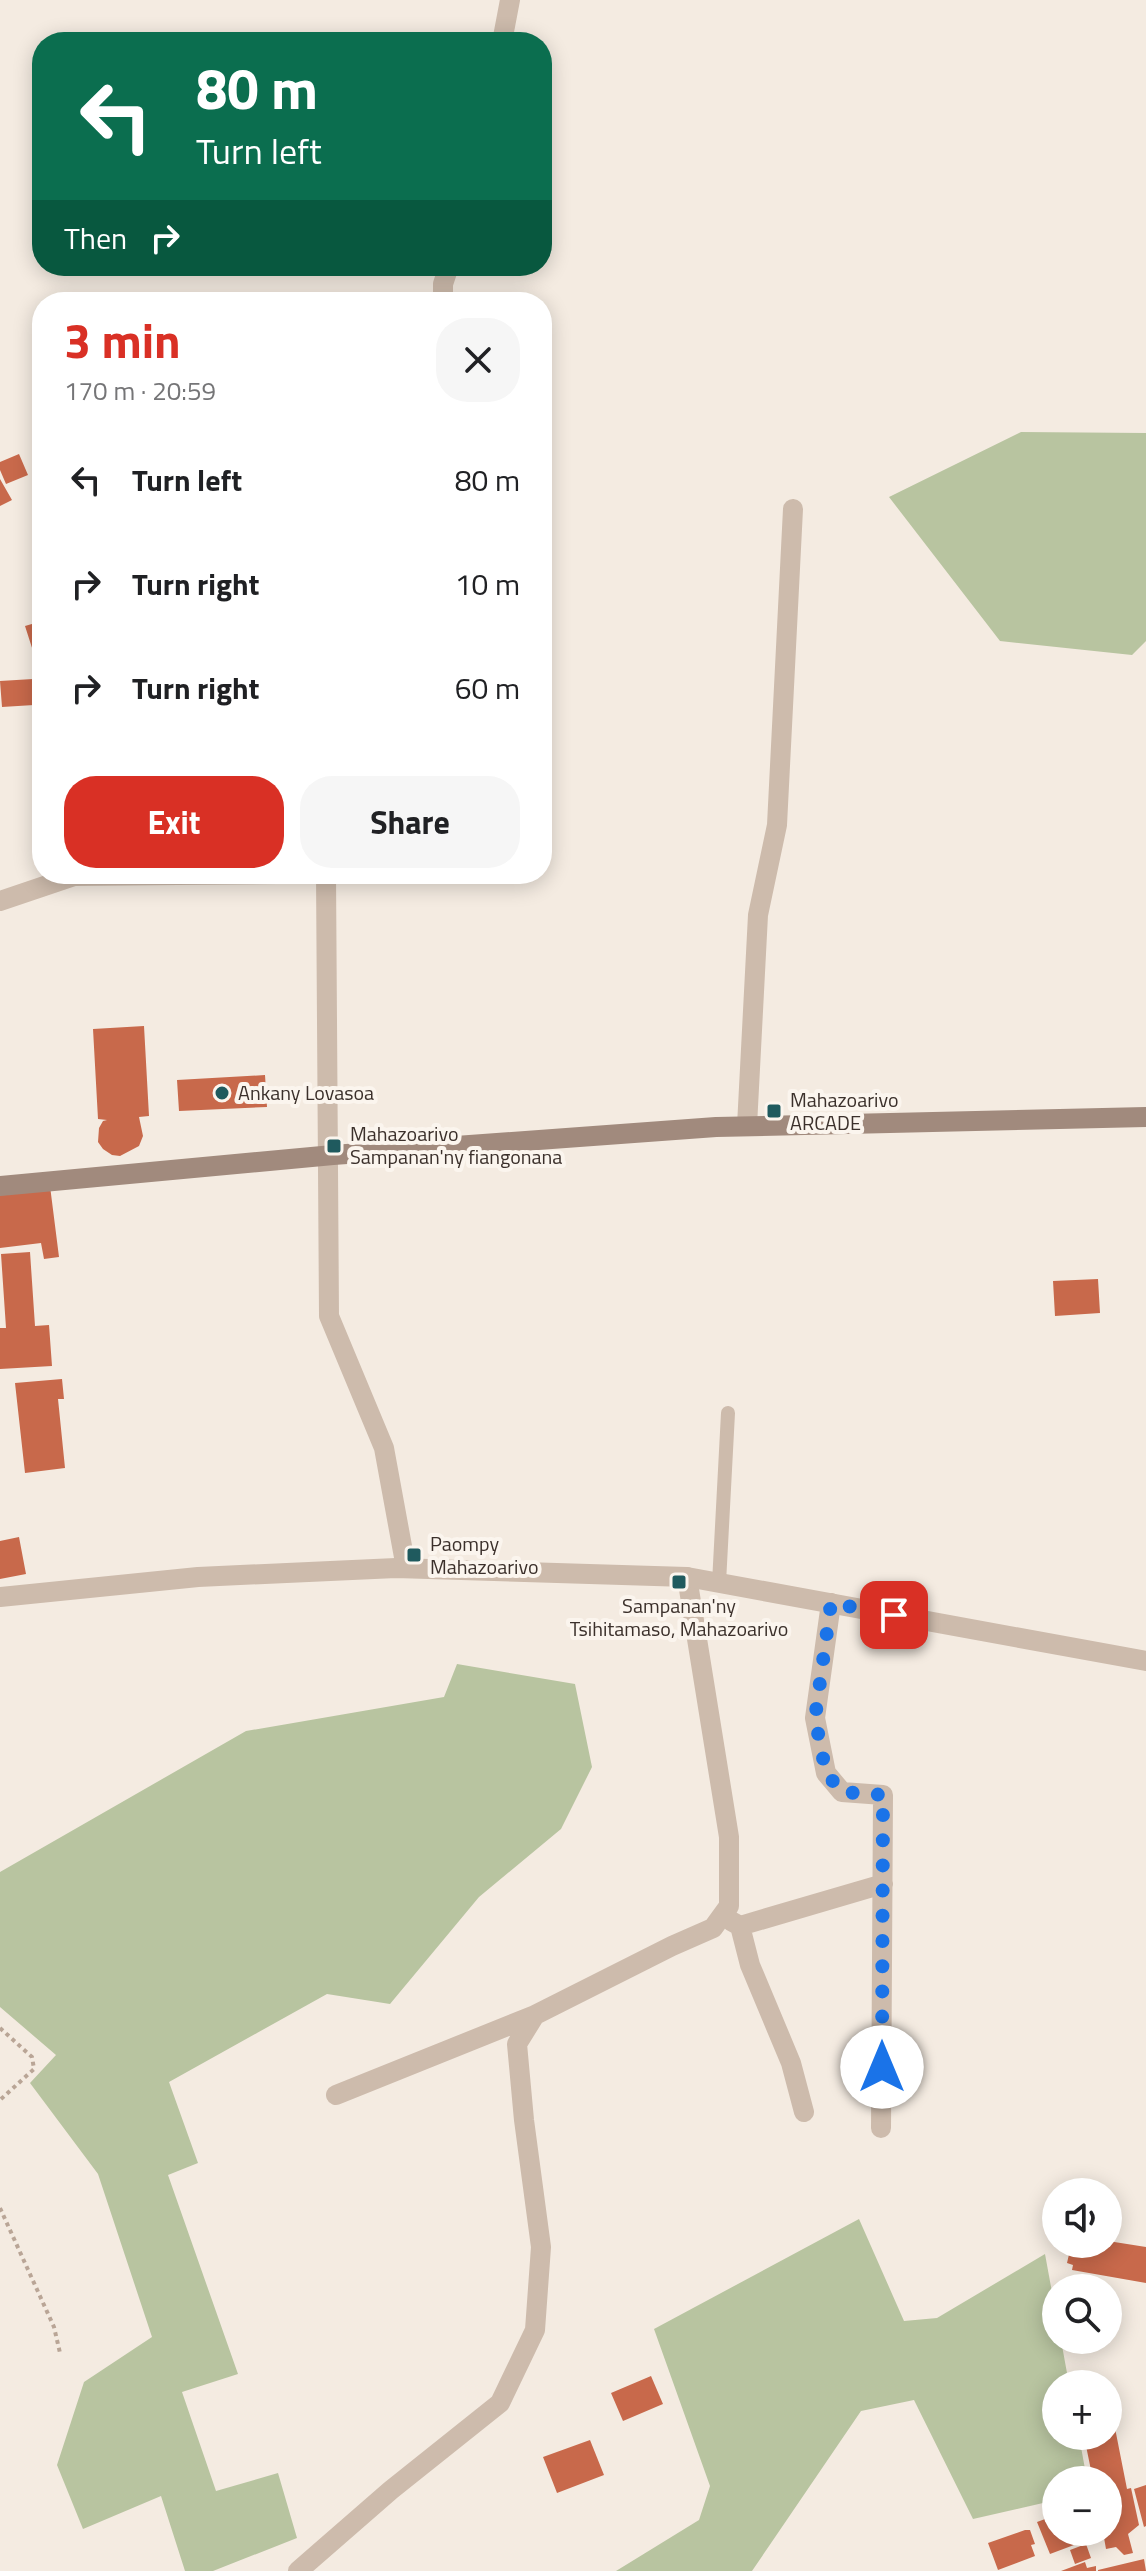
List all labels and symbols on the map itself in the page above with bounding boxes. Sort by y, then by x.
place label: Ankany Lovasoa [238,1077,374,1108]
marker: Ankany Lovasoa [213,1084,231,1102]
place label: Mahazoarivo ARCADE [790,1084,899,1138]
marker: Mahazoarivo ARCADE [765,1102,783,1120]
place label: Mahazoarivo Sampanan'ny fiangonana [350,1118,562,1172]
marker: Mahazoarivo Sampanan'ny fiangonana [325,1137,343,1155]
place label: Paompy Mahazoarivo [430,1528,539,1582]
marker: Paompy Mahazoarivo [405,1546,423,1564]
marker: Sampanan'ny Tsihitamaso, Mahazoarivo [670,1573,688,1591]
pin [860,1581,928,1649]
place label: Sampanan'ny Tsihitamaso, Mahazoarivo [570,1590,788,1644]
position arrow [840,2025,924,2109]

